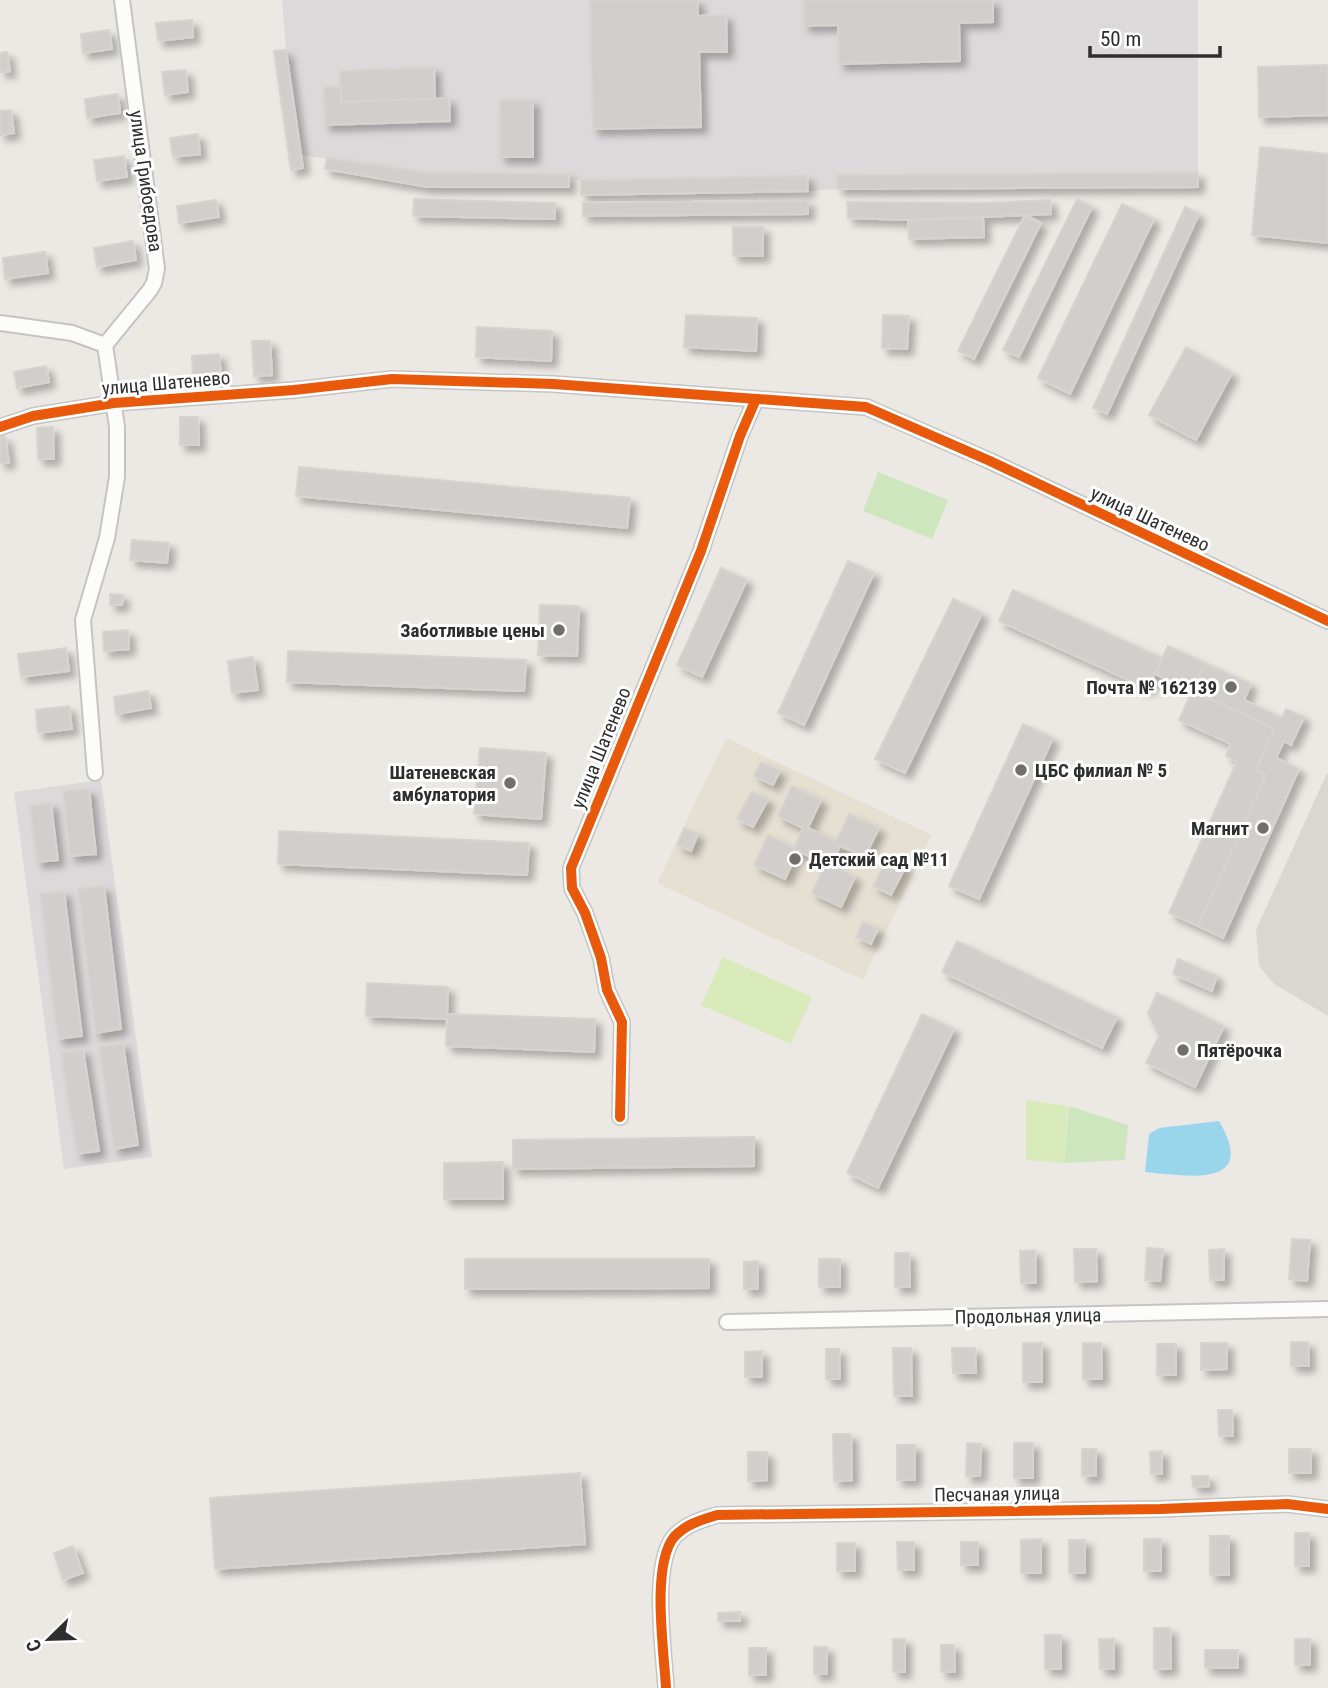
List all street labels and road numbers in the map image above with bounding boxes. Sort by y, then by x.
street label: улица Грибоедова [125,109,167,253]
street label: улица Шатенево [101,366,231,400]
street label: улица Шатенево [1087,481,1213,557]
street label: улица Шатенево [566,684,636,812]
street label: Продольная улица [954,1303,1102,1329]
street label: Песчаная улица [934,1481,1060,1507]

